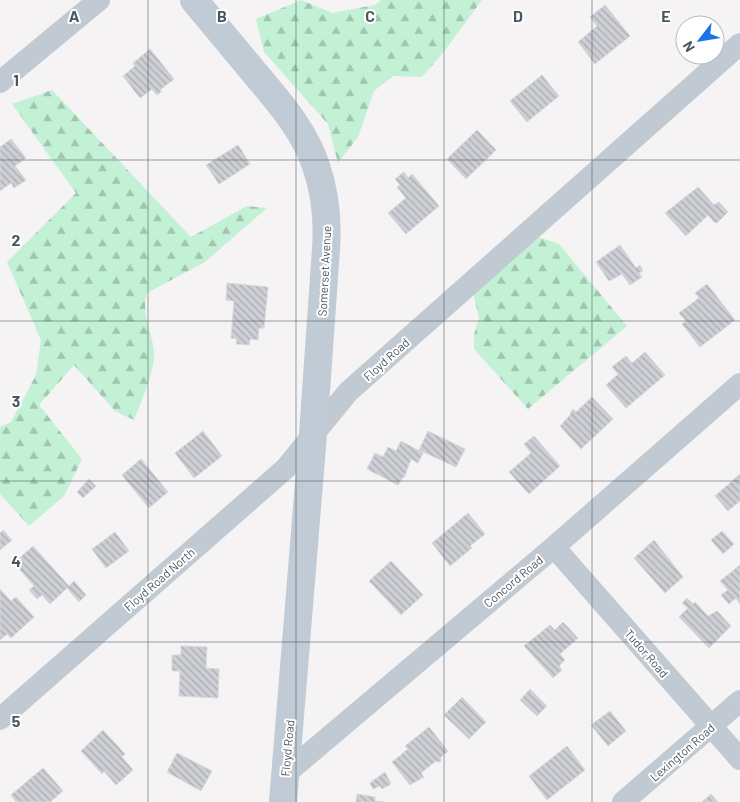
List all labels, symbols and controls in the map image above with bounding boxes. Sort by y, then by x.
text: A [69,6,80,25]
text: B [217,6,227,25]
text: C [365,6,375,25]
text: D [513,6,523,25]
text: E [661,6,671,25]
north arrow [675,15,725,65]
text: N [679,39,698,55]
text: 1 [13,70,19,89]
street label: Somerset Avenue [315,225,333,317]
text: 2 [12,230,21,249]
street label: Floyd Road [360,335,412,383]
text: 3 [12,391,20,410]
street label: Floyd Road North [121,544,197,614]
text: 4 [11,551,21,570]
street label: Concord Road [481,552,545,610]
street label: Tudor Road [622,626,672,680]
text: 5 [12,711,21,730]
street label: Floyd Road [278,719,296,777]
street label: Lexington Road [647,720,717,784]

